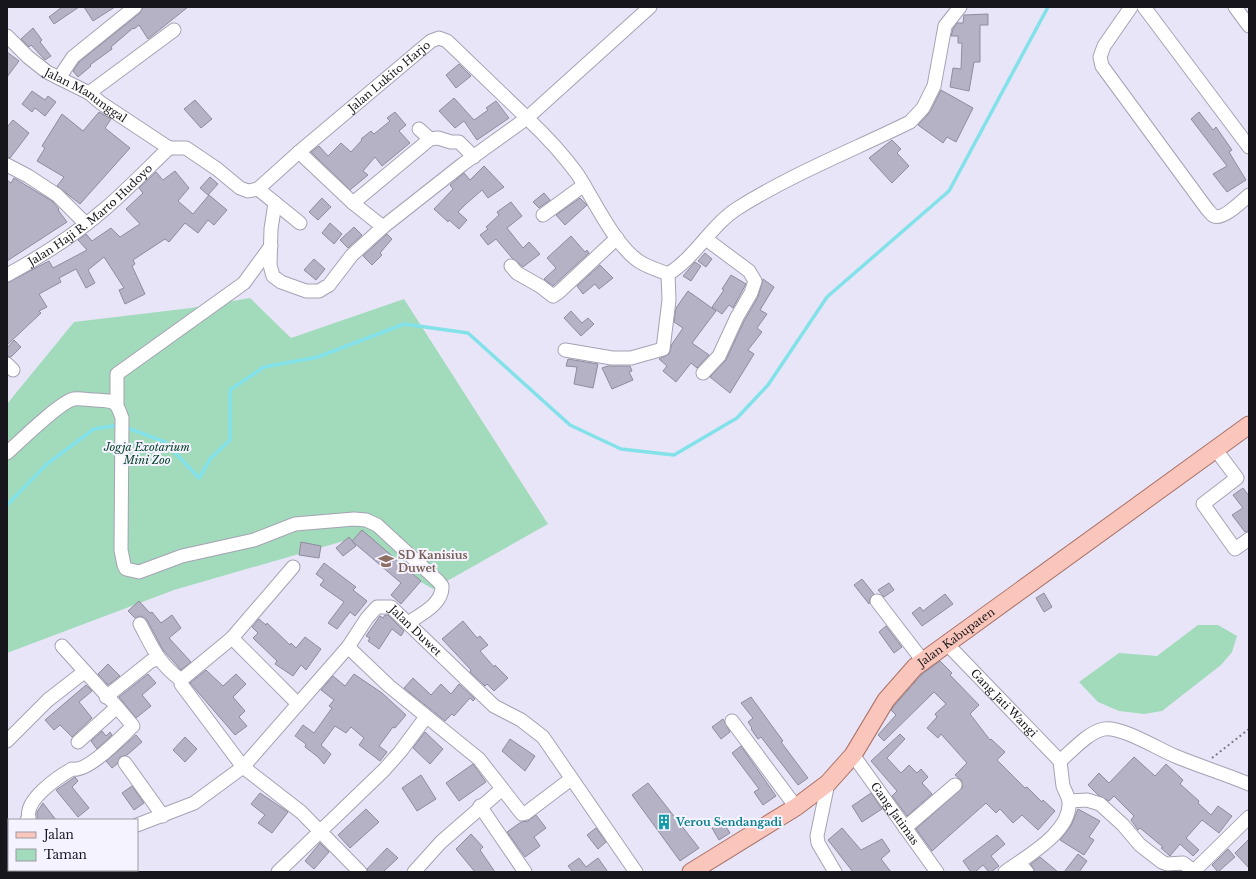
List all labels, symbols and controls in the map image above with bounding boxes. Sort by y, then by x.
street label: Jalan Lukito Harjo [344,38,433,116]
street label: Jalan Manunggal [40,64,130,125]
street label: Jalan Haji R. Marto Hudoyo [24,161,155,270]
park label: Jogja Exotarium Mini Zoo [103,440,190,467]
place label: SD Kanisius Duwet [398,548,468,575]
school or university icon: SD Kanisius Duwet [377,552,395,570]
street label: Jalan Duwet [385,601,445,660]
street label: Jalan Kabupaten [913,604,998,671]
street label: Gang Jati Wangi [968,666,1040,740]
street label: Gang Jatimas [868,779,922,848]
building icon: Verou Sendangadi [655,813,673,831]
place label: Verou Sendangadi [675,815,782,829]
legend [8,819,138,871]
text: Jalan [42,827,74,842]
text: Taman [44,847,87,862]

